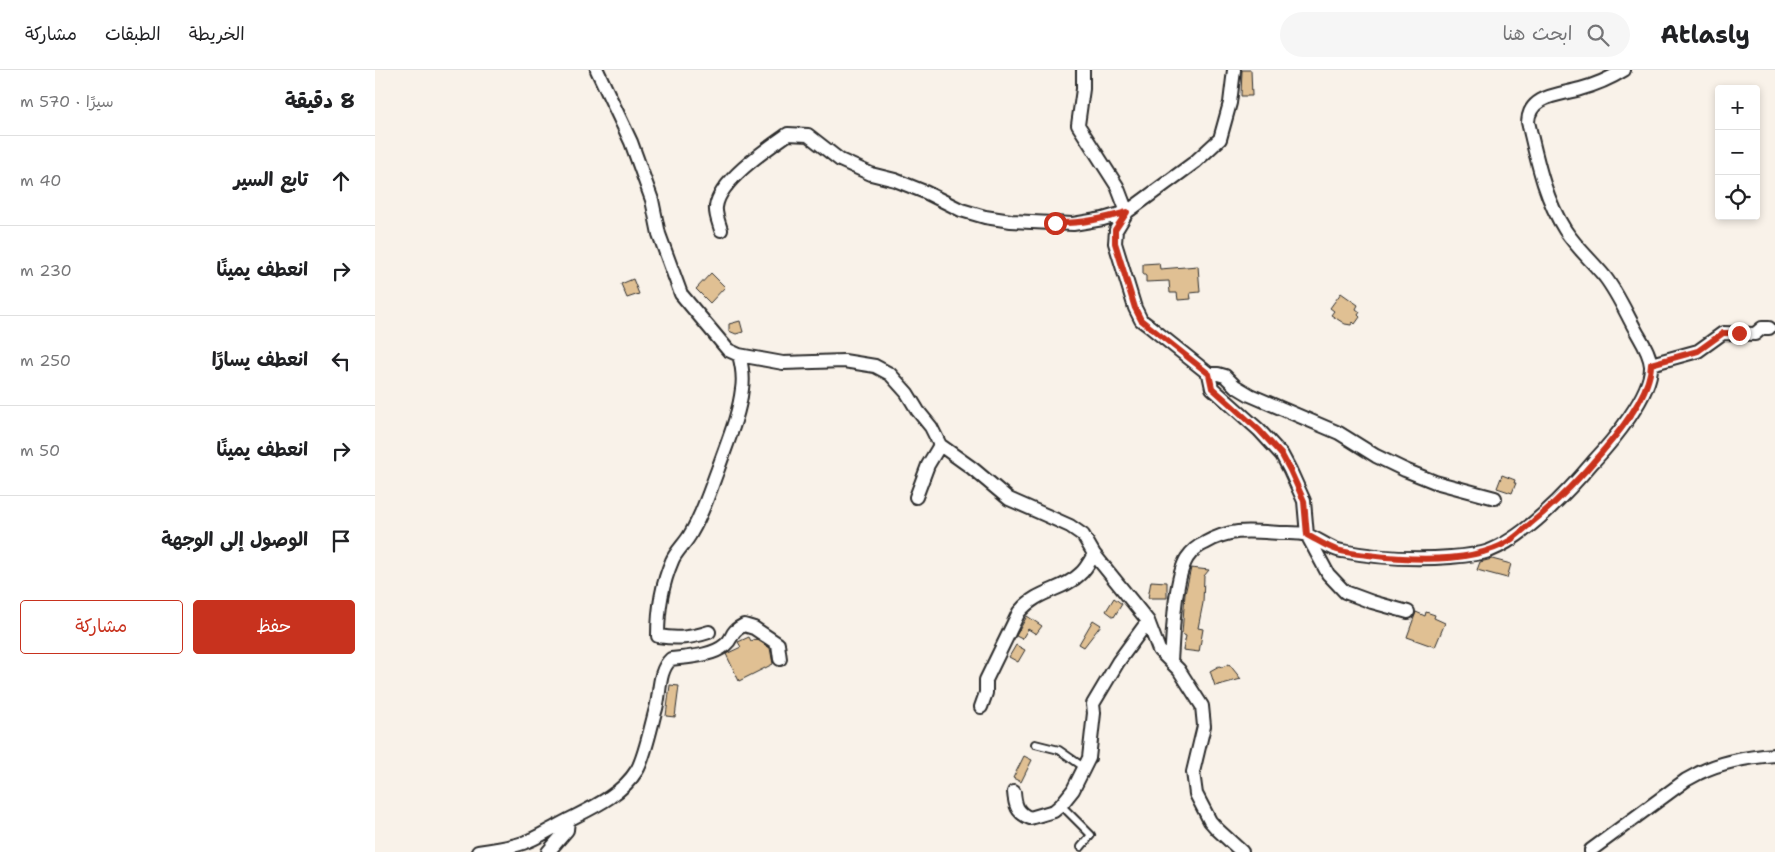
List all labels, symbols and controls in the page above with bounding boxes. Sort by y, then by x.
search box [1280,12,1630,57]
text: Atlasly [1660,19,1750,51]
text: ابحث هنا [1502,21,1572,46]
icon: search [1584,21,1612,49]
text: مشاركة [25,22,77,46]
text: الطبقات [105,22,161,46]
text: الخريطة [189,22,245,46]
map controls [1715,85,1760,220]
button: + [1715,85,1760,130]
text: 8 دقيقة [285,87,355,115]
text: سيرًا · 570 m [20,91,114,112]
button: − [1715,130,1760,175]
text: تابع السير [234,167,308,192]
icon: ahead [327,167,355,195]
text: 40 m [20,170,62,191]
button: locate [1715,175,1760,220]
route start [1044,212,1067,235]
text: انعطف يمينًا [217,257,308,282]
icon: right [327,257,355,285]
text: 230 m [20,260,72,281]
route end [1728,322,1751,345]
text: انعطف يسارًا [212,347,308,372]
icon: left [327,347,355,375]
text: 250 m [20,350,71,371]
text: انعطف يمينًا [217,437,308,462]
icon: right [327,437,355,465]
text: 50 m [20,440,60,461]
text: الوصول إلى الوجهة [161,527,308,552]
icon: arrive [327,527,355,555]
button: مشاركة [20,600,183,654]
button: حفظ [193,600,355,654]

